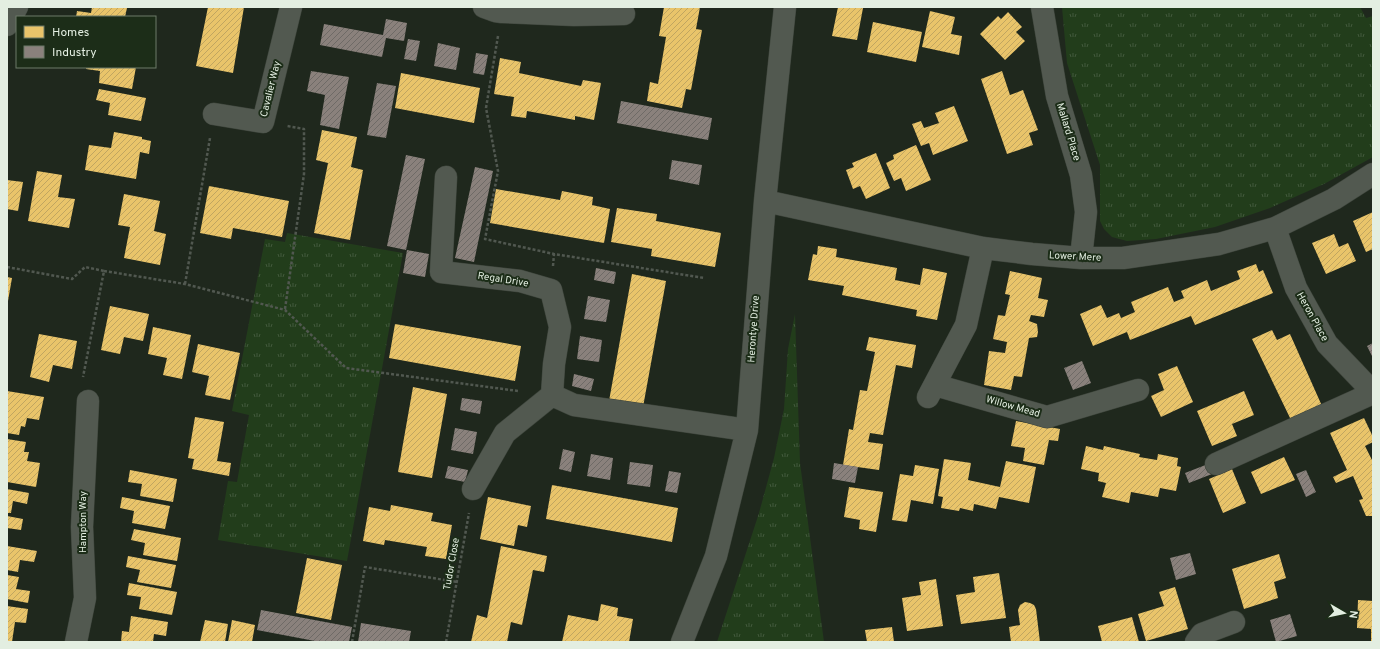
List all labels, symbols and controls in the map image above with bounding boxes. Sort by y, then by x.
legend [16,16,156,68]
text: Homes [52,25,89,41]
text: Industry [52,45,97,61]
street label: Cavalier Way [258,60,284,118]
street label: Mallard Place [1053,101,1083,163]
street label: Lower Mere [1048,249,1102,265]
street label: Regal Drive [477,270,529,290]
street label: Heron Place [1293,290,1331,344]
street label: Herontye Drive [745,295,763,363]
street label: Willow Mead [984,393,1042,421]
street label: Hampton Way [77,491,90,553]
street label: Tudor Close [441,537,463,591]
north arrow [1324,593,1364,633]
text: N [1345,609,1360,619]

